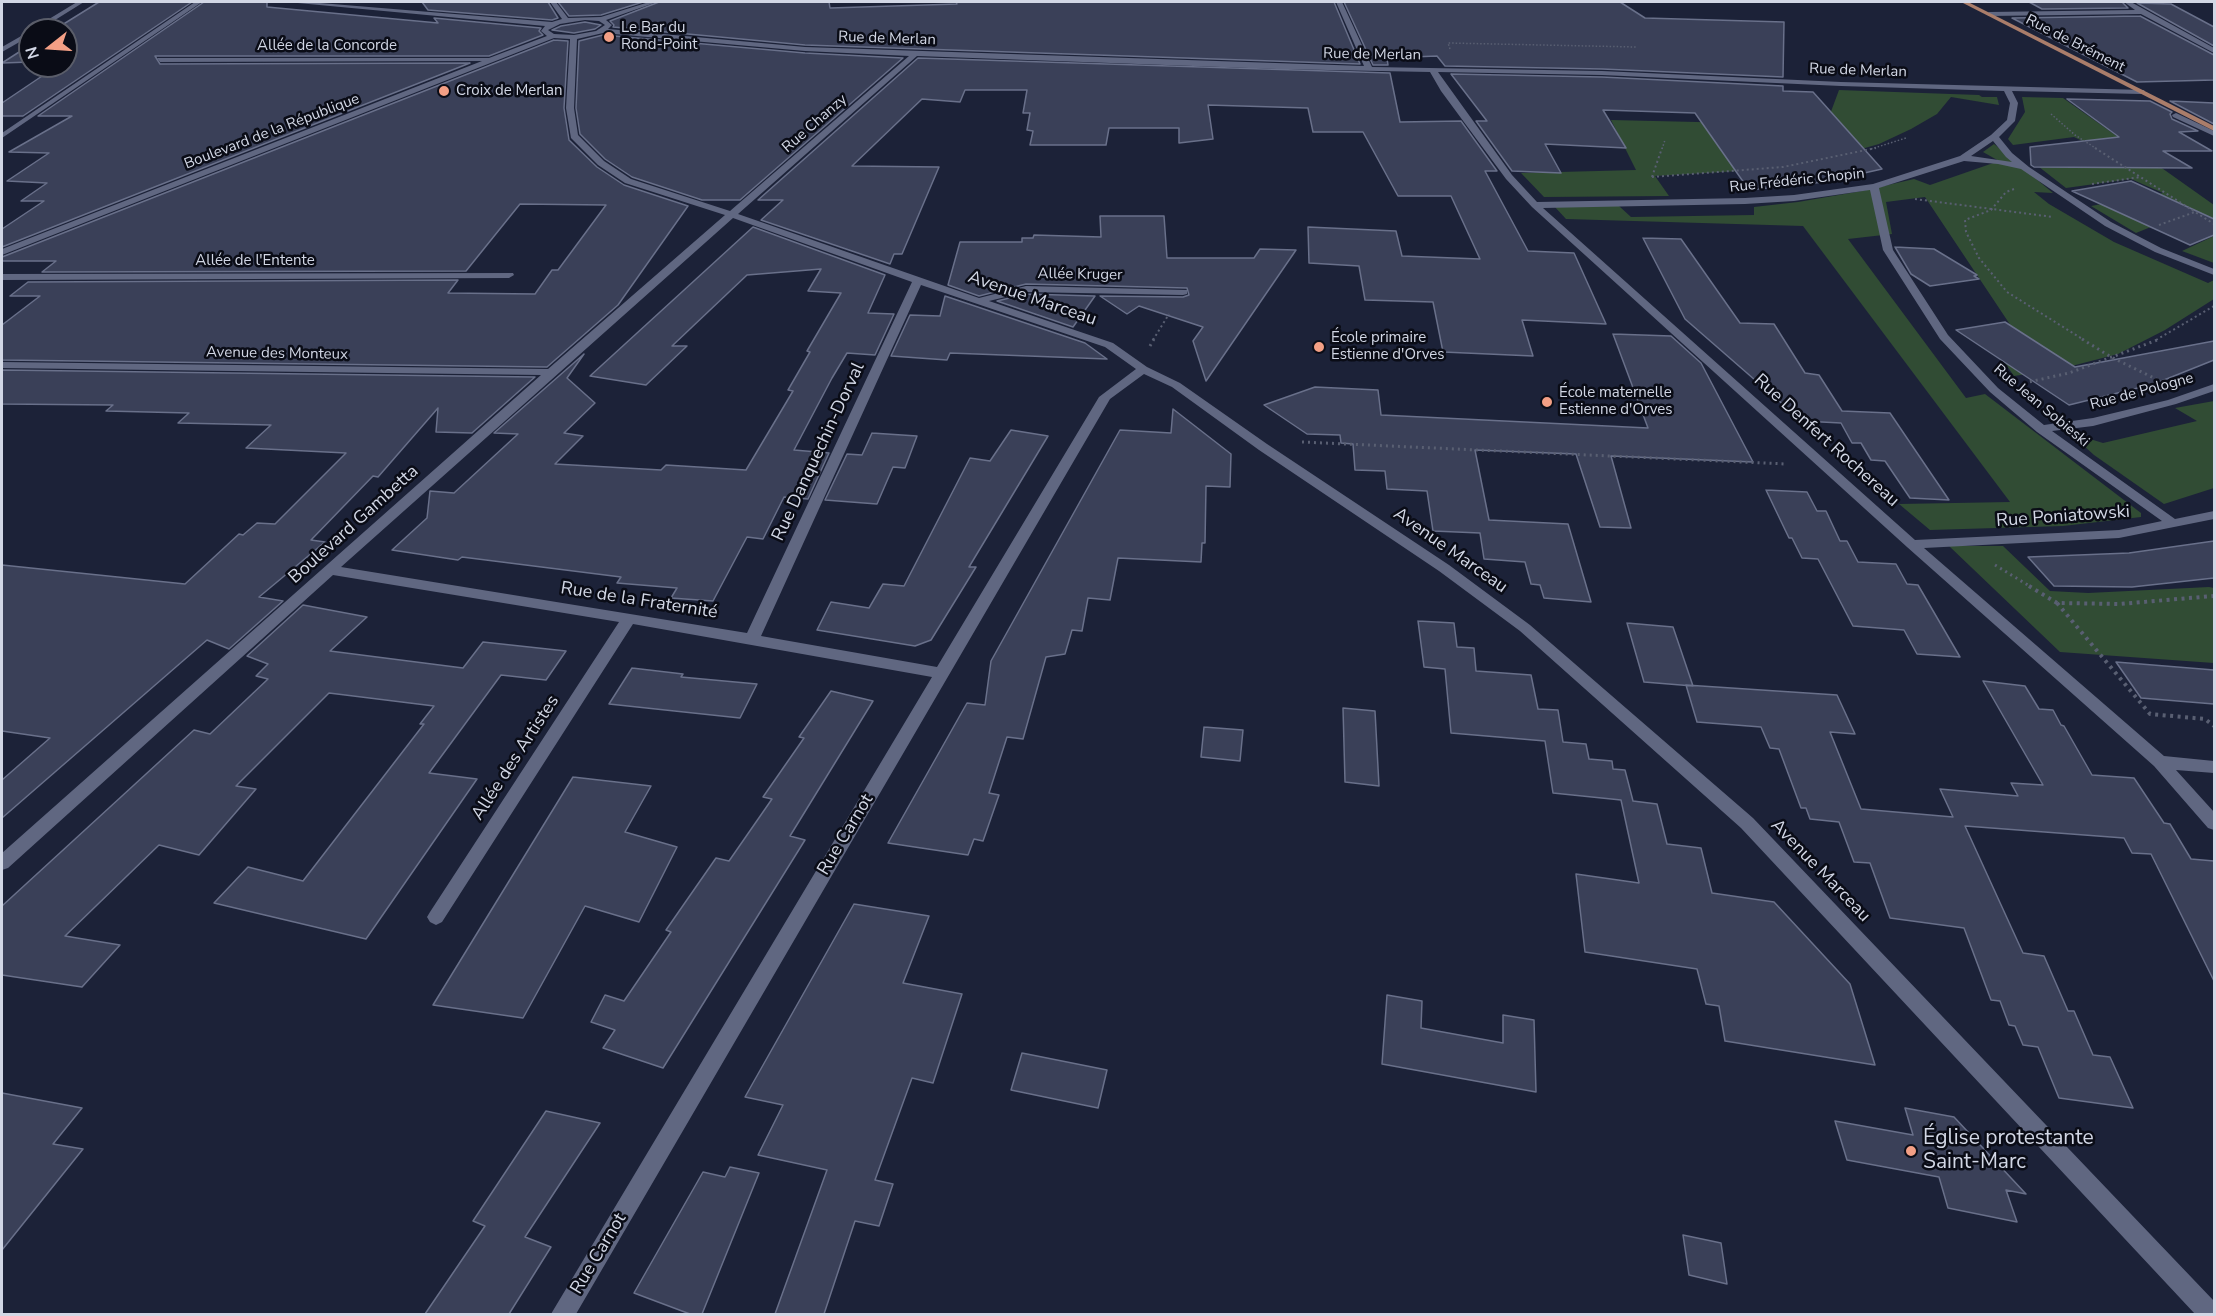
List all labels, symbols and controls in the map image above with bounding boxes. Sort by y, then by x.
street label: Rue de Brément [2022,11,2128,77]
north arrow [18,18,78,78]
place label: Le Bar du Rond-Point [621,19,698,54]
street label: Rue de Merlan [838,28,936,50]
marker: Le Bar du Rond-Point [602,30,616,44]
street label: Allée de la Concorde [257,37,397,55]
text: N [20,44,45,62]
street label: Rue de Merlan [1323,45,1421,65]
street label: Rue de Merlan [1809,60,1907,82]
place label: Croix de Merlan [456,82,563,100]
marker: Croix de Merlan [437,84,451,98]
street label: Boulevard de la République [182,90,362,174]
street label: Rue Chanzy [779,91,851,157]
street label: Rue Frédéric Chopin [1729,165,1865,197]
street label: Allée de l'Entente [195,252,315,270]
street label: Allée Kruger [1037,265,1123,285]
street label: Avenue Marceau [965,267,1099,331]
place label: École primaire Estienne d'Orves [1331,329,1445,364]
marker: École primaire Estienne d'Orves [1312,340,1326,354]
street label: Avenue des Monteux [206,344,348,364]
street label: Rue Danquechin-Dorval [768,359,870,545]
street label: Rue Jean Sobieski [1989,361,2093,451]
street label: Rue Denfert Rochereau [1749,370,1903,512]
street label: Rue de Pologne [2088,370,2196,414]
place label: École maternelle Estienne d'Orves [1559,384,1673,419]
marker: École maternelle Estienne d'Orves [1540,395,1554,409]
street label: Boulevard Gambetta [285,461,423,589]
street label: Rue Poniatowski [1995,502,2131,532]
street label: Avenue Marceau [1389,504,1511,598]
street label: Rue de la Fraternité [559,578,719,624]
street label: Allée des Artistes [468,692,564,824]
street label: Rue Carnot [813,791,879,879]
street label: Avenue Marceau [1766,815,1874,927]
place label: Église protestante Saint-Marc [1923,1126,2094,1176]
marker: Église protestante Saint-Marc [1904,1144,1918,1158]
street label: Rue Carnot [566,1210,632,1298]

